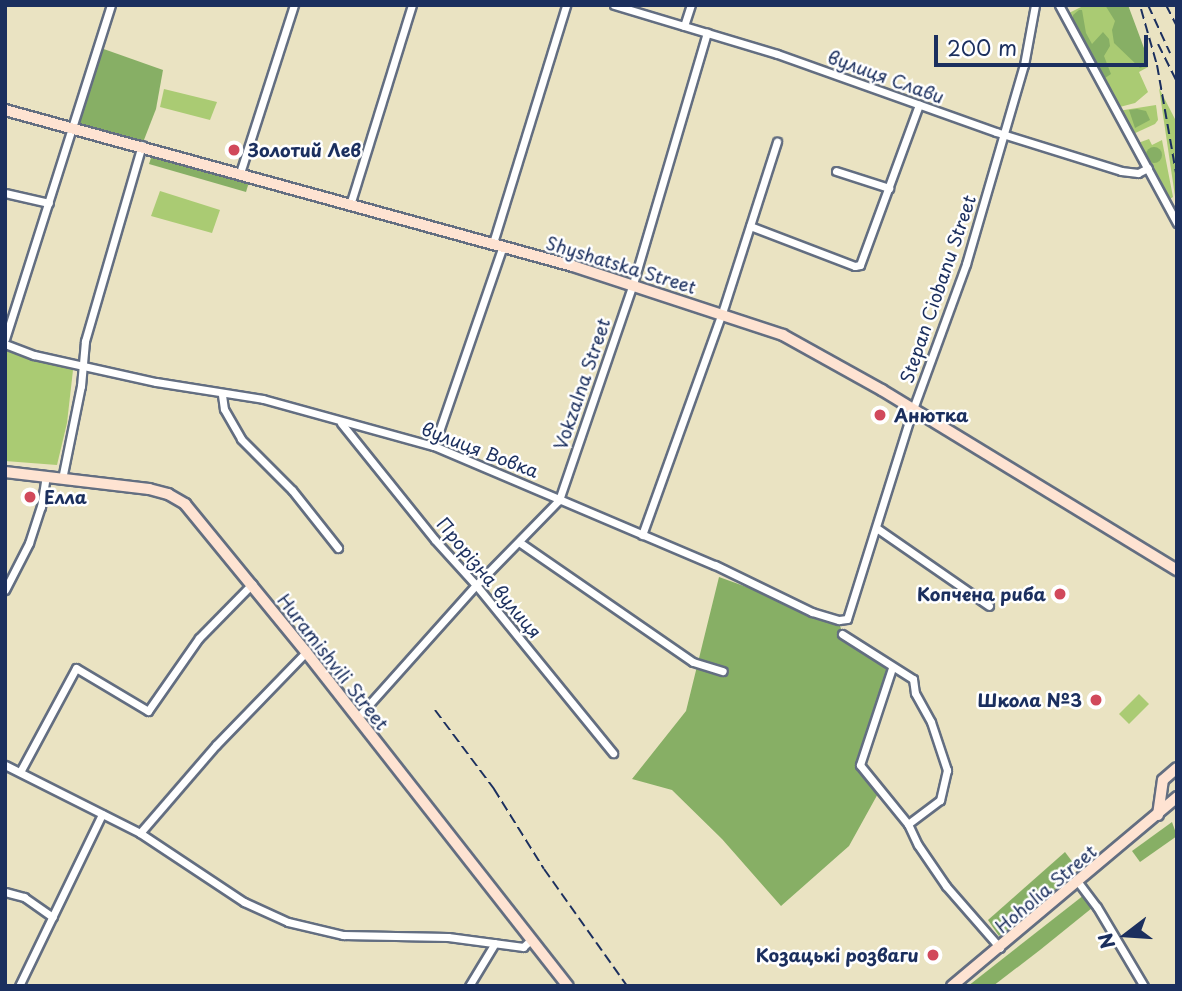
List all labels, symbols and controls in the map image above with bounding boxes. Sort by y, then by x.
scale bar [937,21,1150,65]
text: 200 m [947,31,1017,63]
street label: вулиця Слави [824,46,948,108]
place label: Золотий Лев [248,139,361,161]
marker: Золотий Лев [226,142,242,158]
street label: Stepan Ciobanu Street [896,193,980,385]
street label: Shyshatska Street [542,232,700,298]
street label: Vokzalna Street [549,315,615,453]
place label: Анютка [894,404,969,426]
marker: Анютка [872,407,888,423]
street label: вулиця Вовка [418,418,542,482]
place label: Елла [44,486,87,508]
marker: Елла [22,489,38,505]
street label: Прорізна вулиця [432,513,546,643]
place label: Копчена риба [916,583,1046,605]
marker: Копчена риба [1052,586,1068,602]
street label: Huramishvili Street [273,589,393,735]
place label: Школа №3 [977,689,1082,711]
marker: Школа №3 [1088,692,1104,708]
street label: Hoholia Street [991,840,1101,938]
north arrow [1091,900,1161,970]
text: N [1090,930,1122,952]
place label: Козацькі розваги [756,944,919,966]
marker: Козацькі розваги [925,947,941,963]

